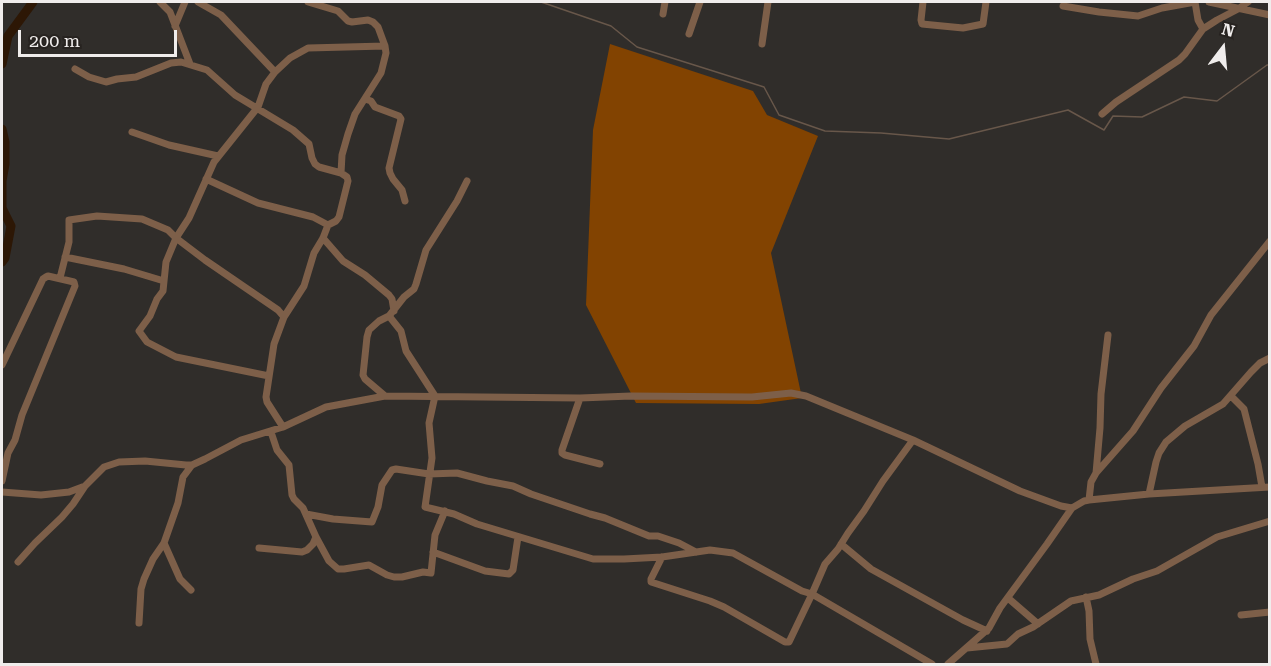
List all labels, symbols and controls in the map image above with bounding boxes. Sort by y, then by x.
scale bar [21,18,180,56]
north arrow [1193,18,1253,78]
text: N [1220,19,1237,41]
text: 200 m [29,30,80,51]

